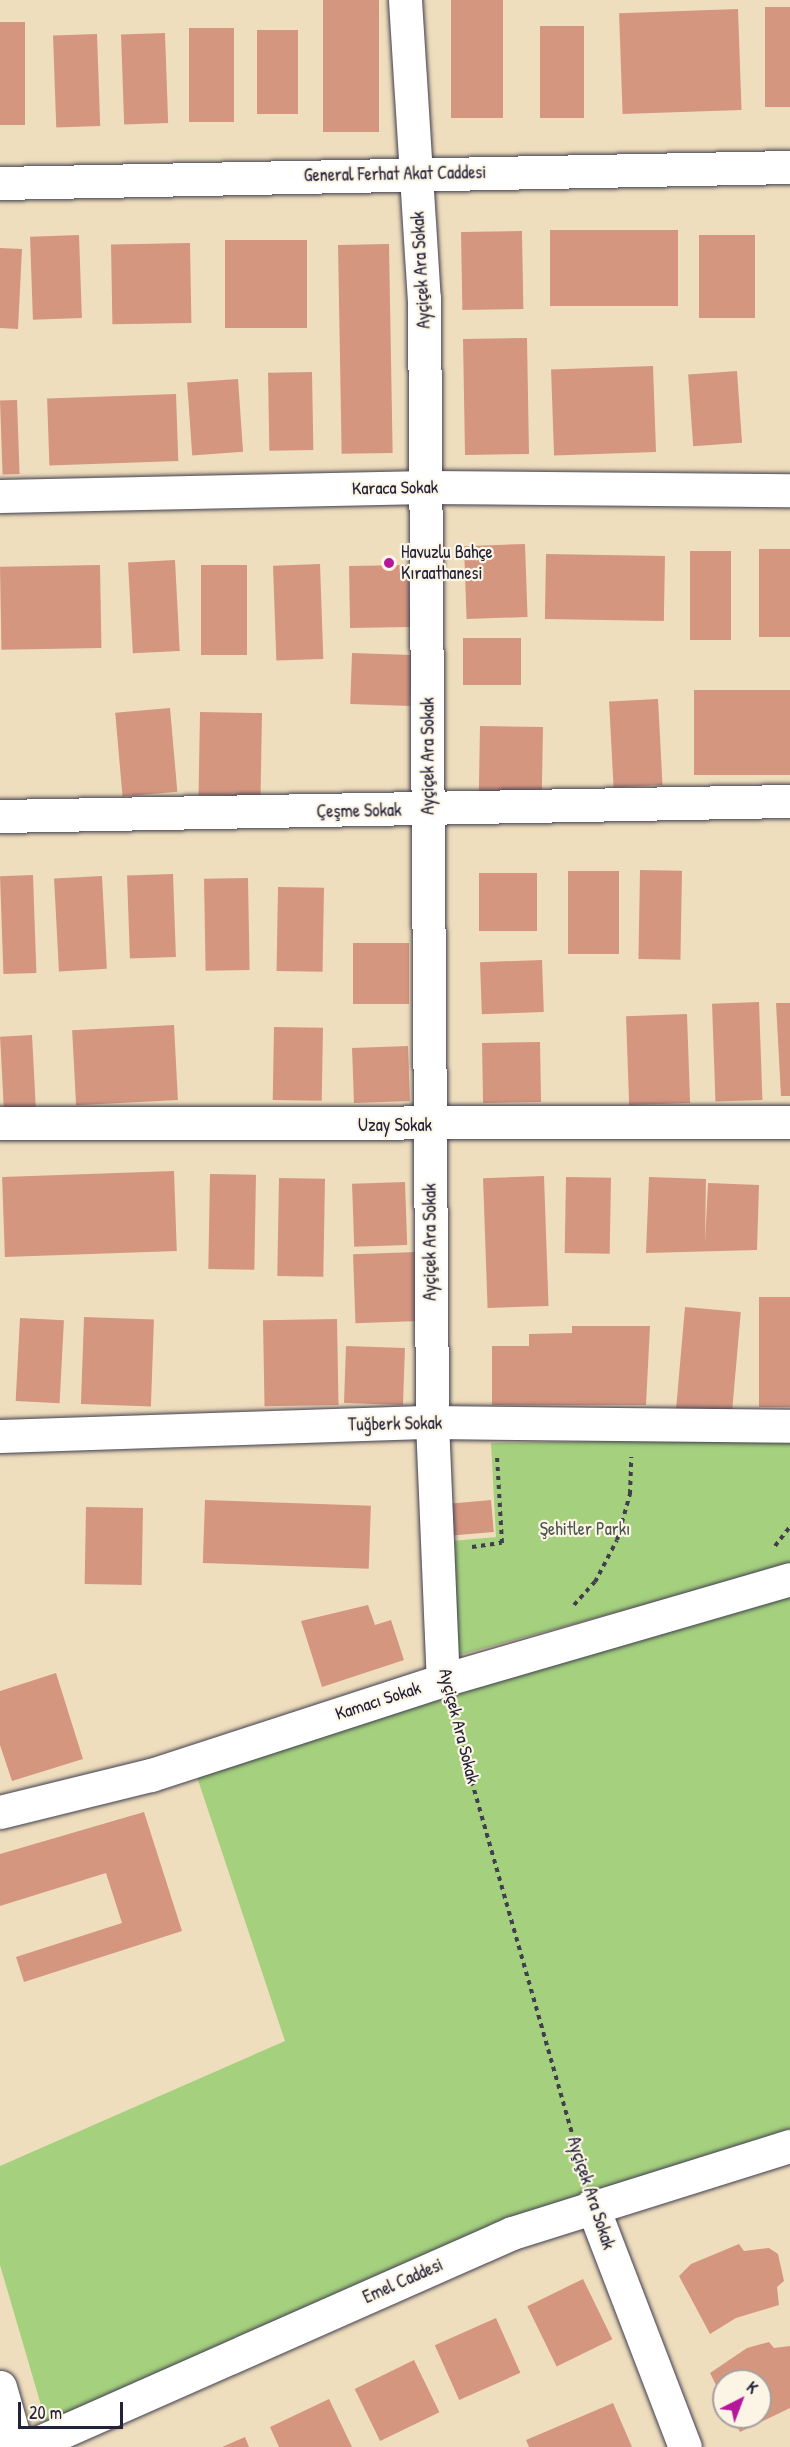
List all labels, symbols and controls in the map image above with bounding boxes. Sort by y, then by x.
street label: General Ferhat Akat Caddesi [304,162,486,186]
street label: Ayçiçek Ara Sokak [407,211,435,329]
street label: Karaca Sokak [352,476,438,500]
place label: Havuzlu Bahçe Kıraathanesi [401,542,493,584]
marker: Havuzlu Bahçe Kıraathanesi [382,556,396,570]
street label: Ayçiçek Ara Sokak [417,697,439,815]
street label: Çeşme Sokak [316,799,402,823]
street label: Uzay Sokak [358,1114,432,1136]
street label: Ayçiçek Ara Sokak [419,1183,441,1301]
street label: Tuğberk Sokak [348,1412,442,1436]
park label: Şehitler Parkı [540,1518,630,1540]
street label: Ayçiçek Ara Sokak [434,1666,484,1786]
street label: Kamacı Sokak [333,1677,423,1725]
street label: Ayçiçek Ara Sokak [563,2134,619,2252]
street label: Emel Caddesi [360,2254,446,2308]
north arrow [712,2369,772,2429]
text: K [742,2376,763,2398]
scale bar [21,2390,126,2428]
text: 20 m [29,2400,62,2425]

